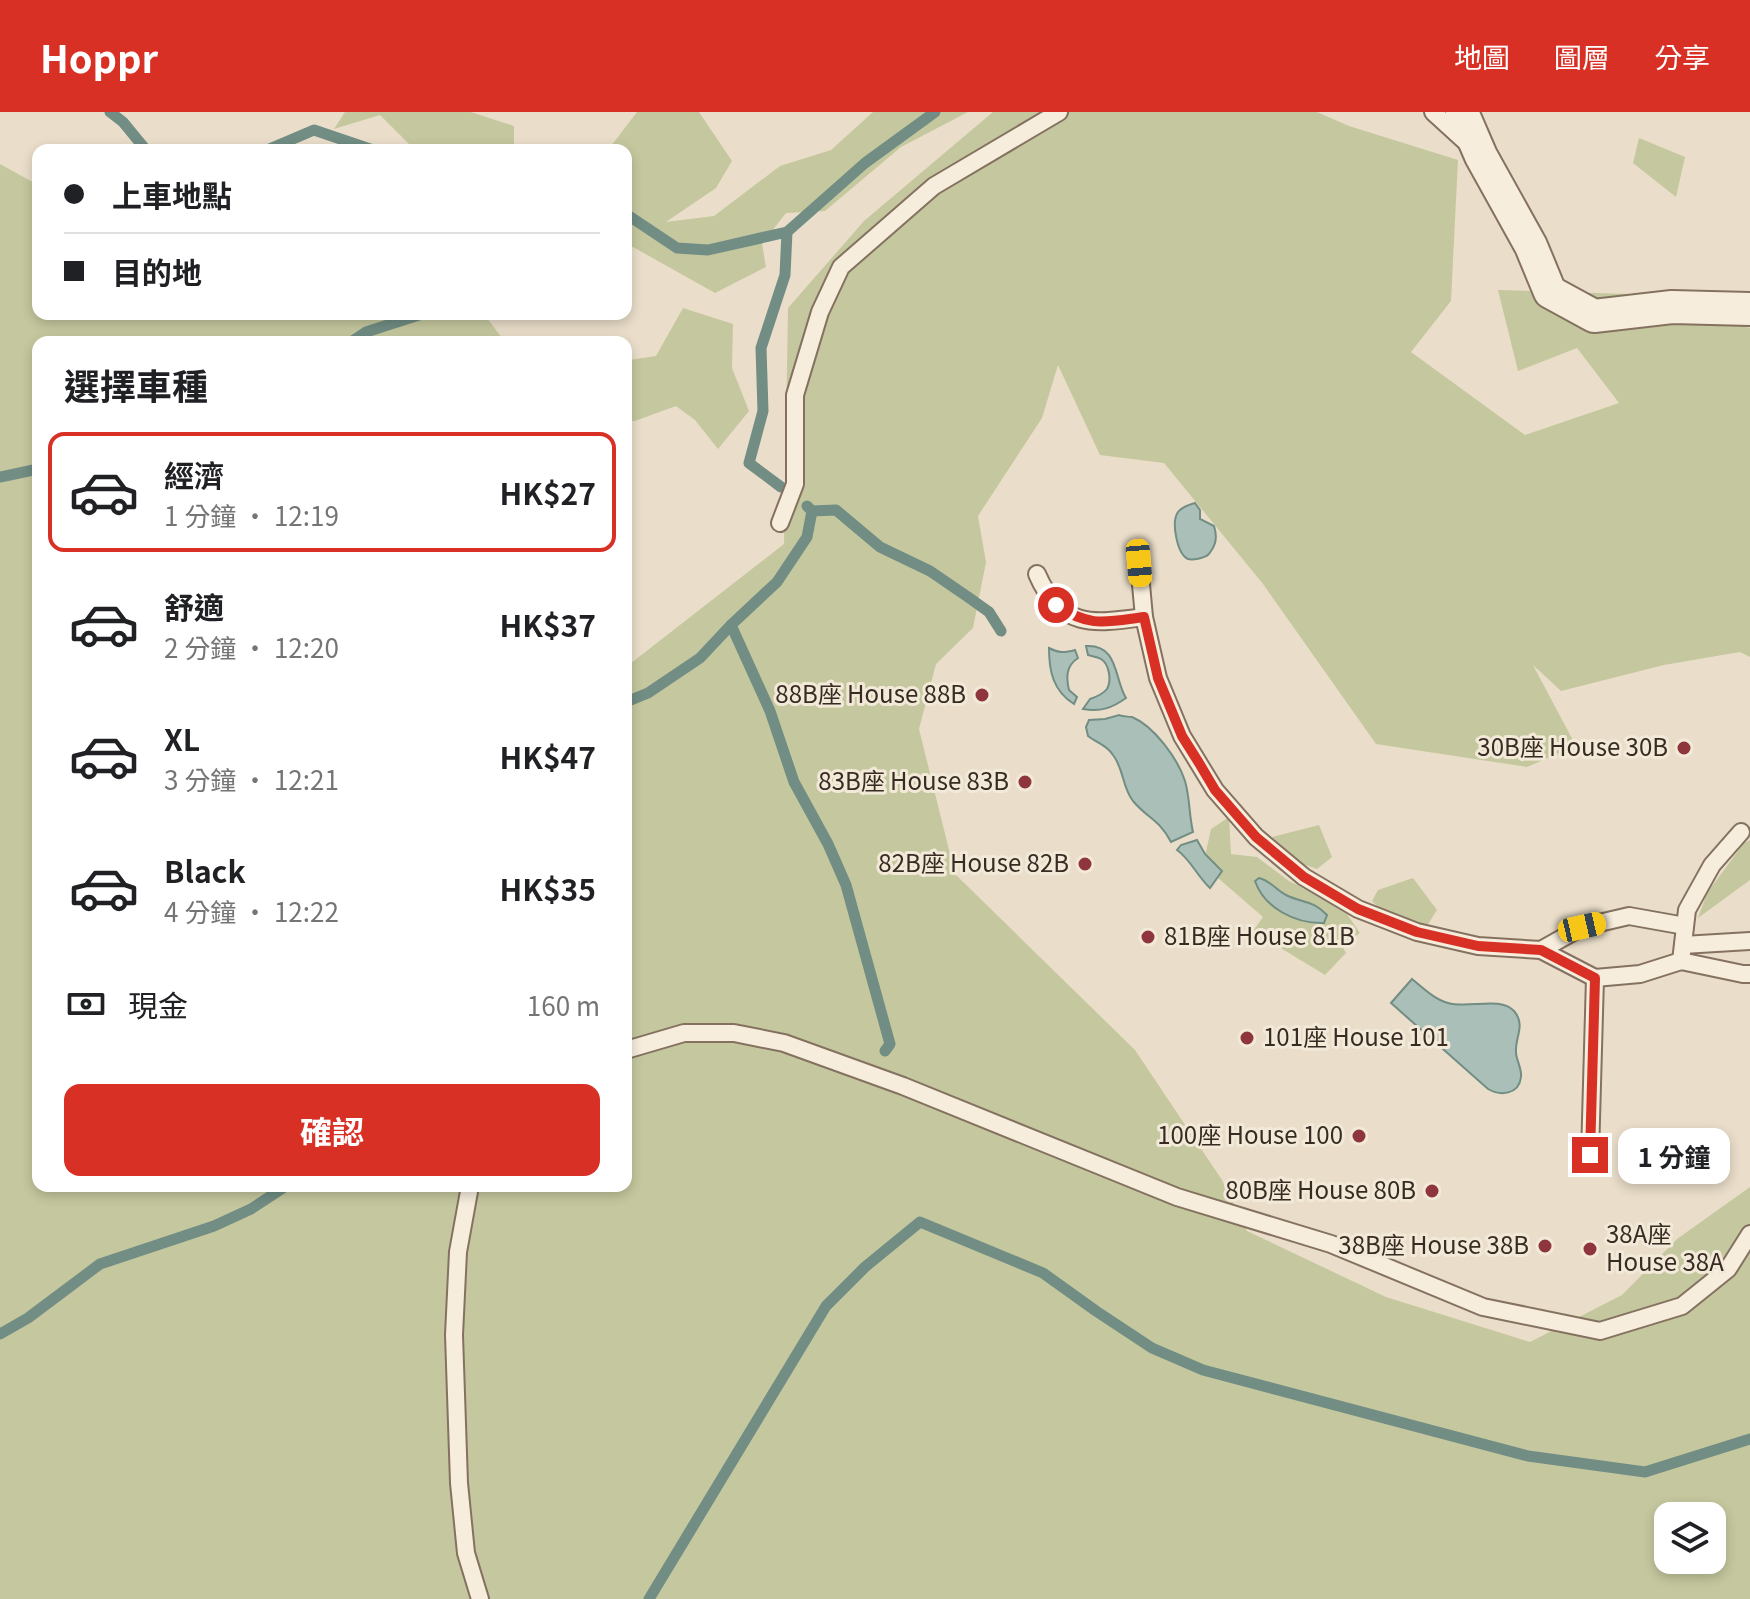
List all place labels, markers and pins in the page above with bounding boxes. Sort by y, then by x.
place label: 88B座 House 88B [775,675,966,710]
marker: 88B座 House 88B [973,686,991,704]
place label: 30B座 House 30B [1477,728,1668,763]
marker: 30B座 House 30B [1675,739,1693,757]
place label: 83B座 House 83B [818,762,1009,797]
marker: 83B座 House 83B [1016,773,1034,791]
place label: 82B座 House 82B [878,844,1069,879]
marker: 82B座 House 82B [1076,855,1094,873]
place label: 81B座 House 81B [1164,917,1355,952]
marker: 81B座 House 81B [1139,928,1157,946]
place label: 101座 House 101 [1263,1018,1449,1053]
marker: 101座 House 101 [1238,1029,1256,1047]
place label: 100座 House 100 [1157,1116,1343,1151]
marker: 100座 House 100 [1350,1127,1368,1145]
place label: 80B座 House 80B [1225,1171,1416,1206]
marker: 80B座 House 80B [1423,1182,1441,1200]
place label: 38A座 House 38A [1606,1215,1724,1278]
place label: 38B座 House 38B [1338,1226,1529,1261]
marker: 38B座 House 38B [1536,1237,1554,1255]
marker: 38A座 House 38A [1581,1240,1599,1258]

